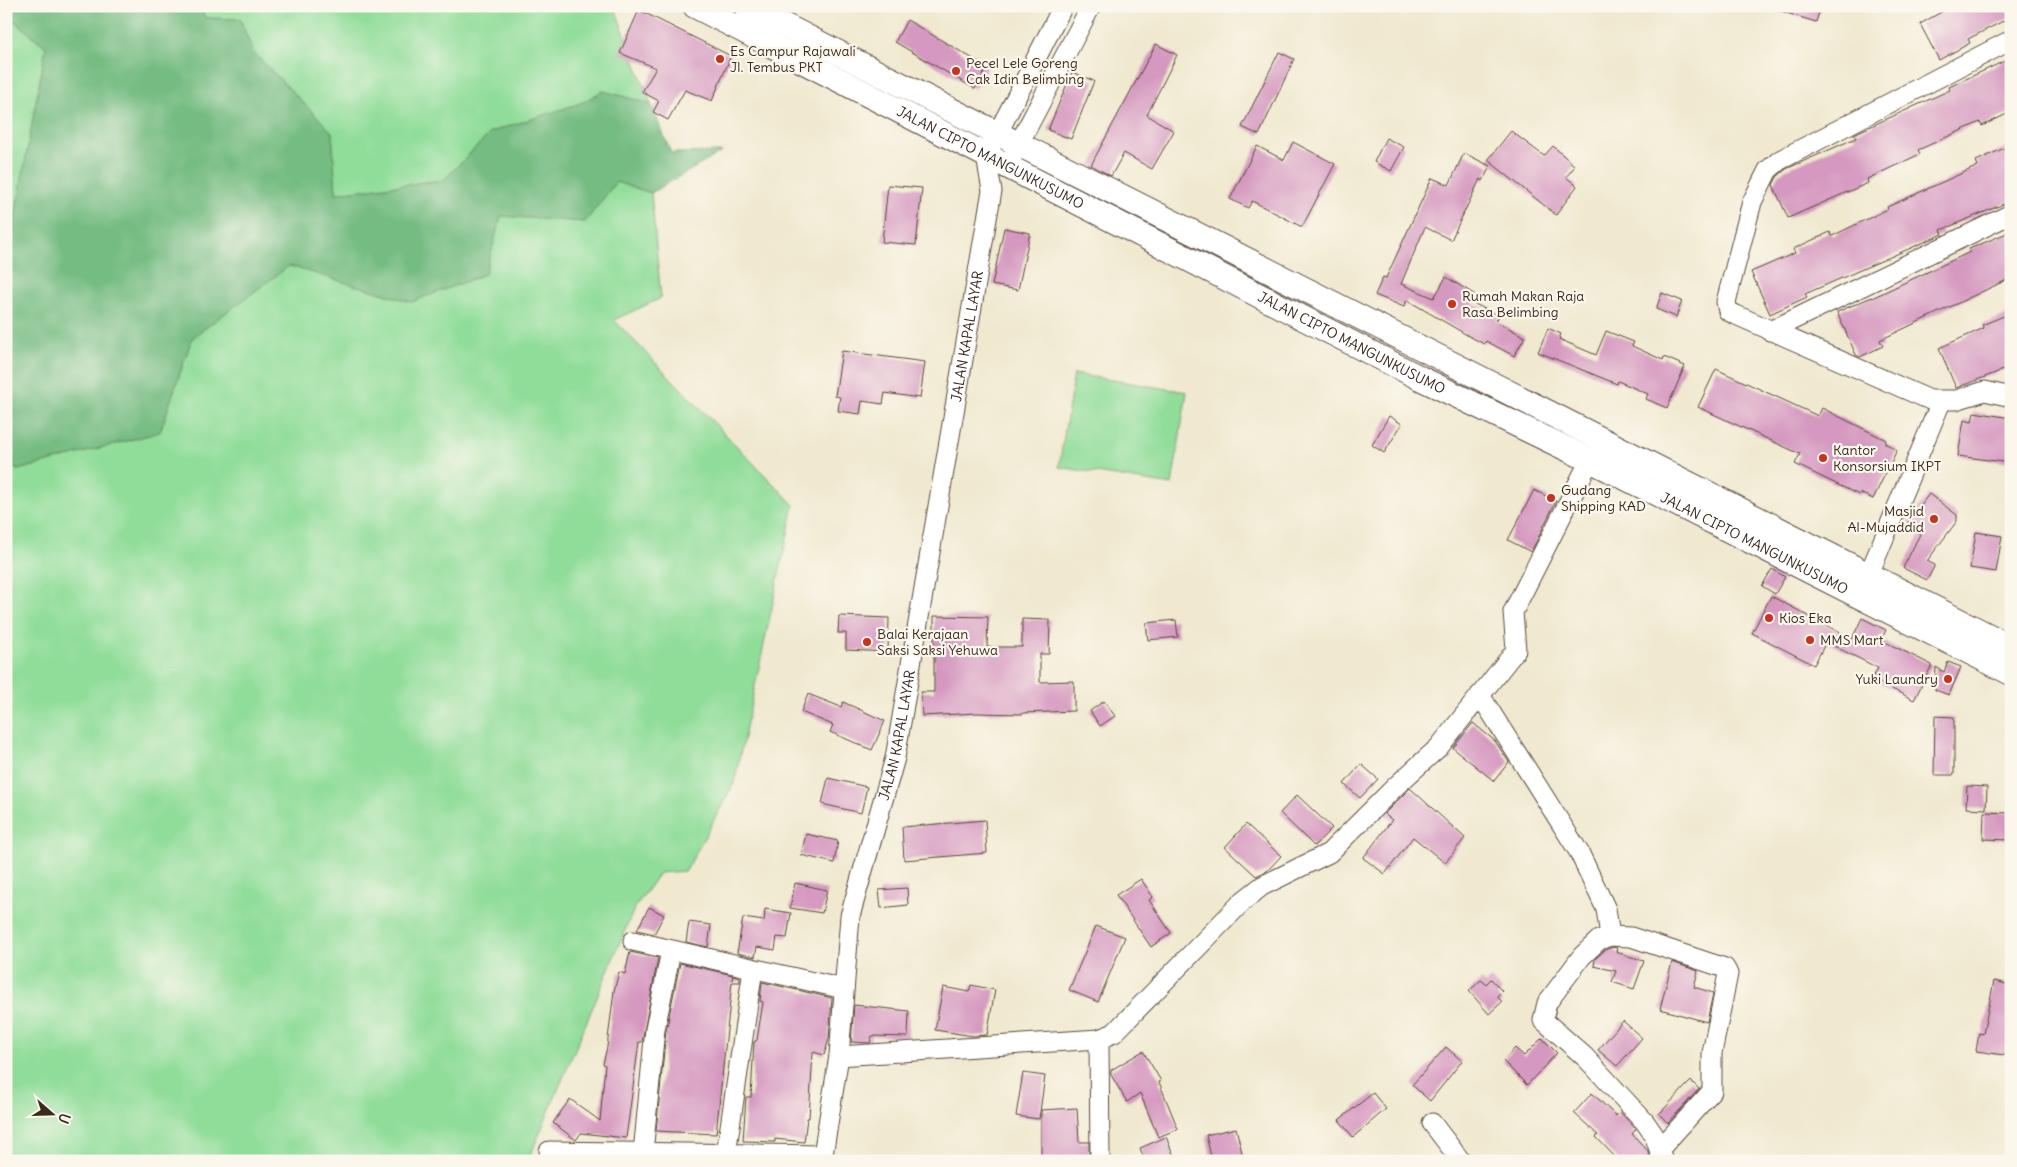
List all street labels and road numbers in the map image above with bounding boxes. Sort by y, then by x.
street label: JALAN CIPTO MANGUNKUSUMO [894,102,1087,213]
street label: JALAN KAPAL LAYAR [947,269,987,403]
street label: JALAN CIPTO MANGUNKUSUMO [1255,287,1448,398]
street label: JALAN CIPTO MANGUNKUSUMO [1658,488,1851,598]
street label: JALAN KAPAL LAYAR [874,668,919,802]

